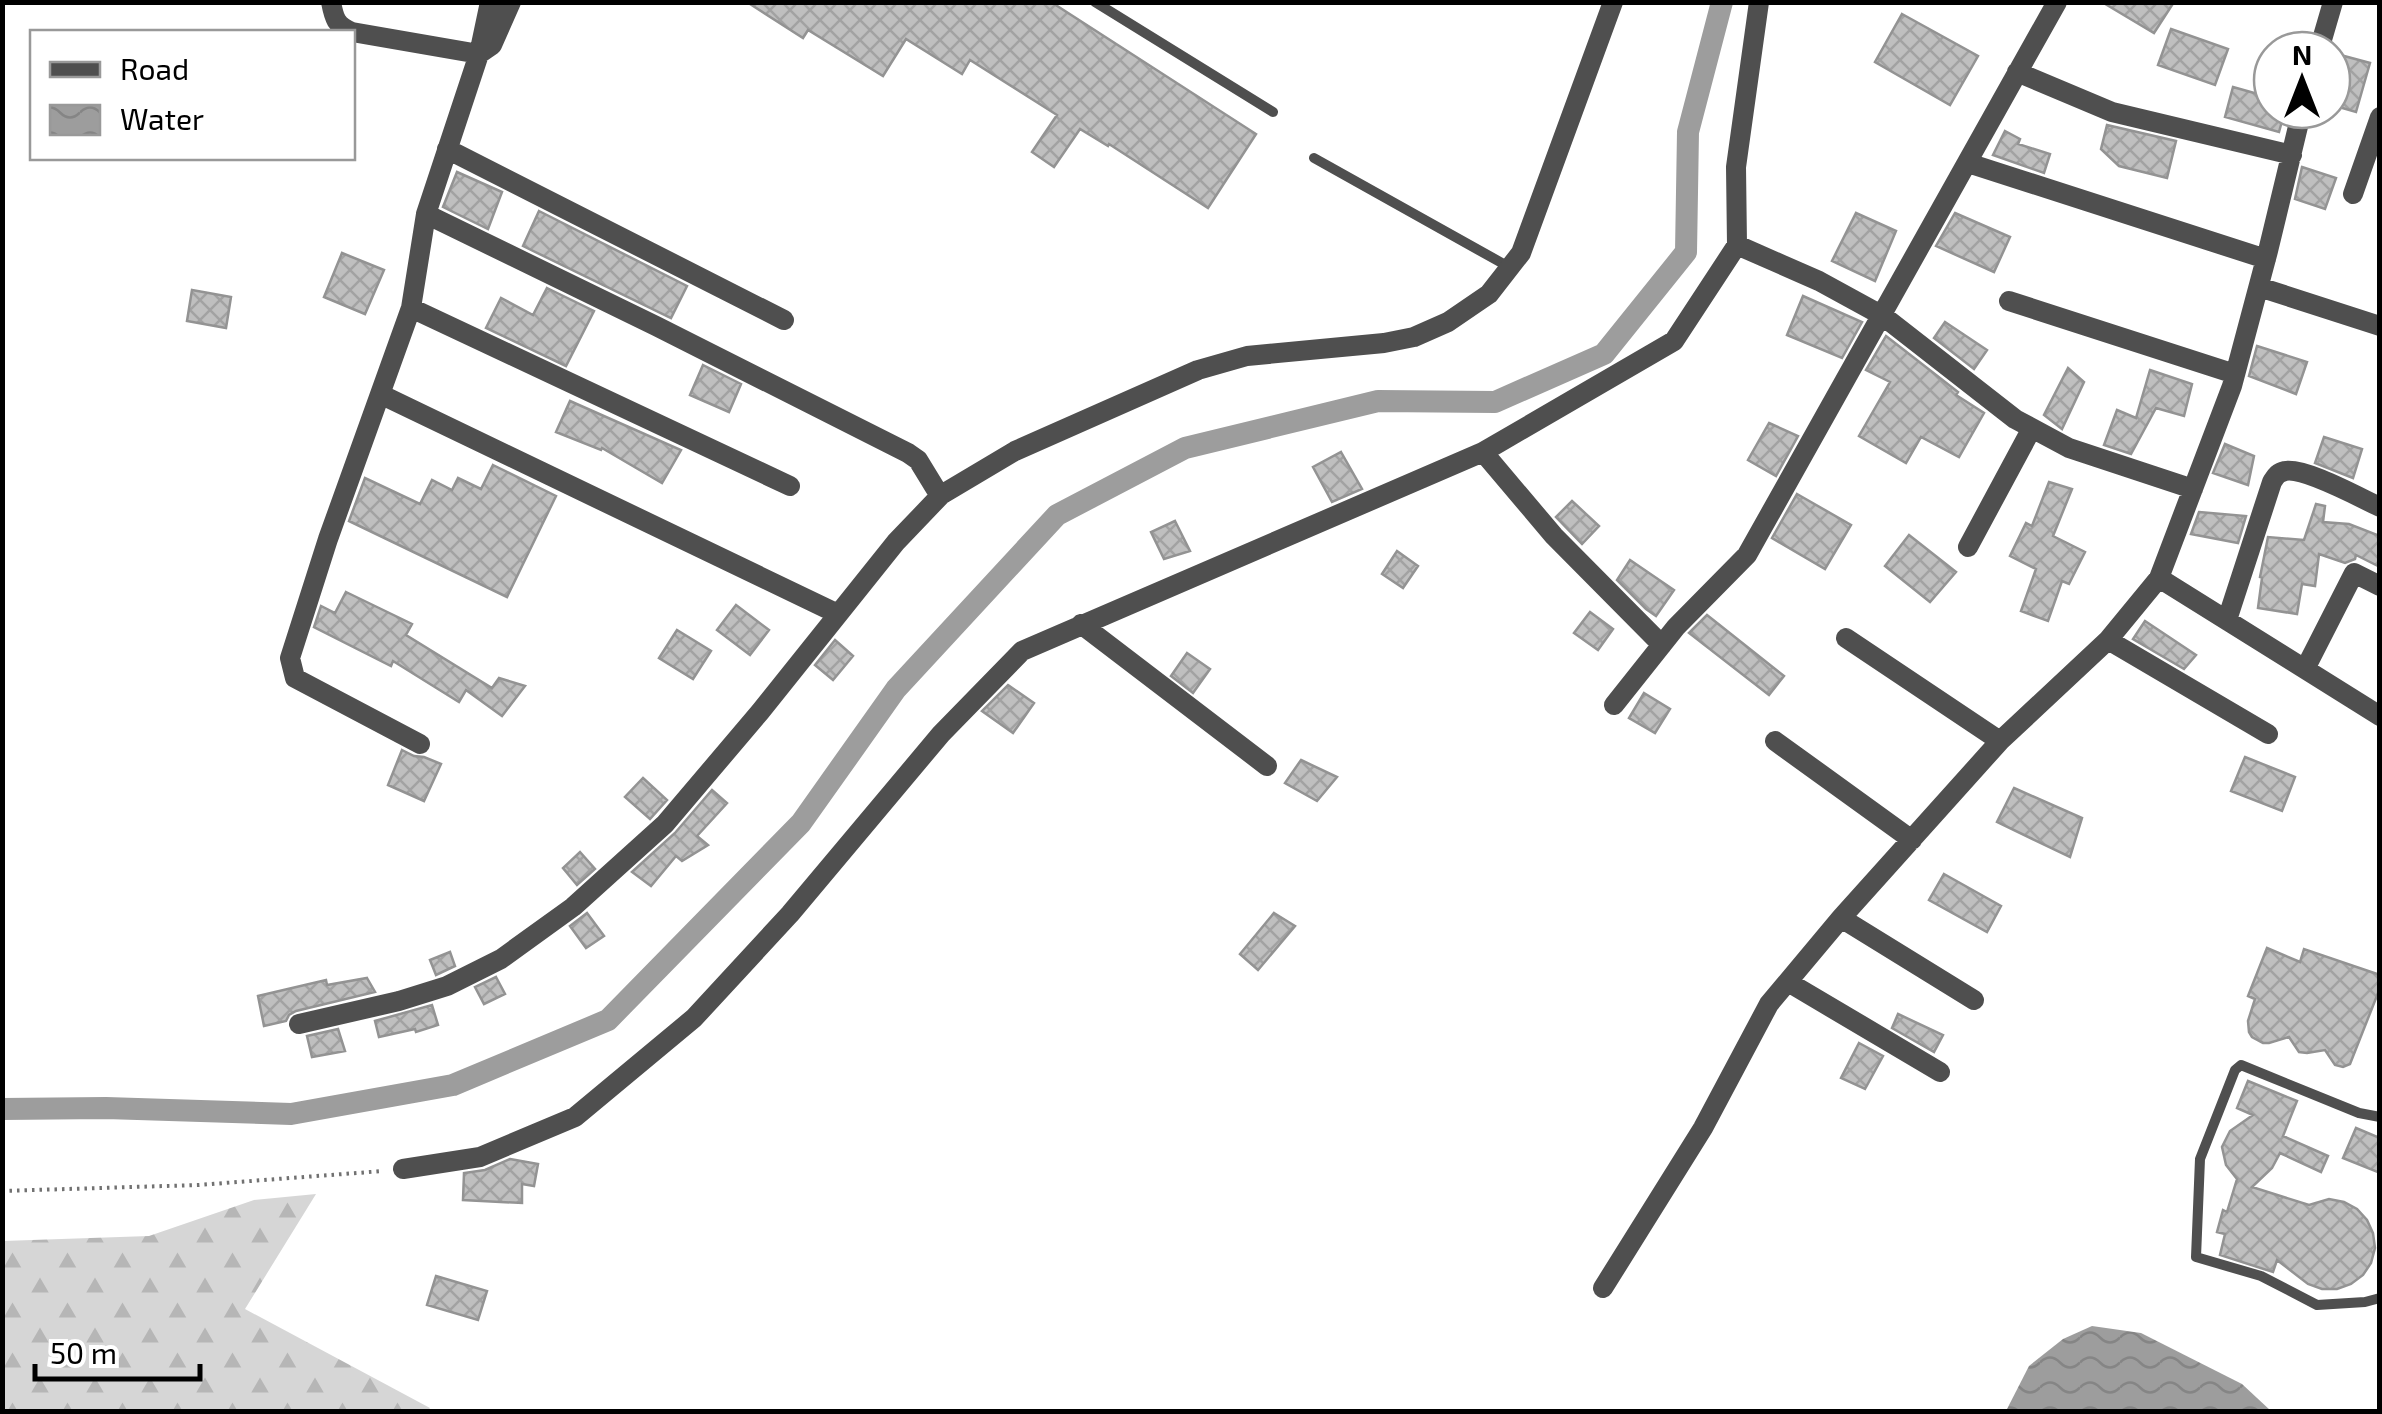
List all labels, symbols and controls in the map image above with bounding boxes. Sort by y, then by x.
legend [30,30,355,160]
north arrow [2252,30,2352,130]
text: N [2292,37,2312,71]
text: Road [120,50,189,86]
text: Water [120,100,204,136]
scale bar [35,1319,200,1381]
text: 50 m [50,1334,117,1370]

